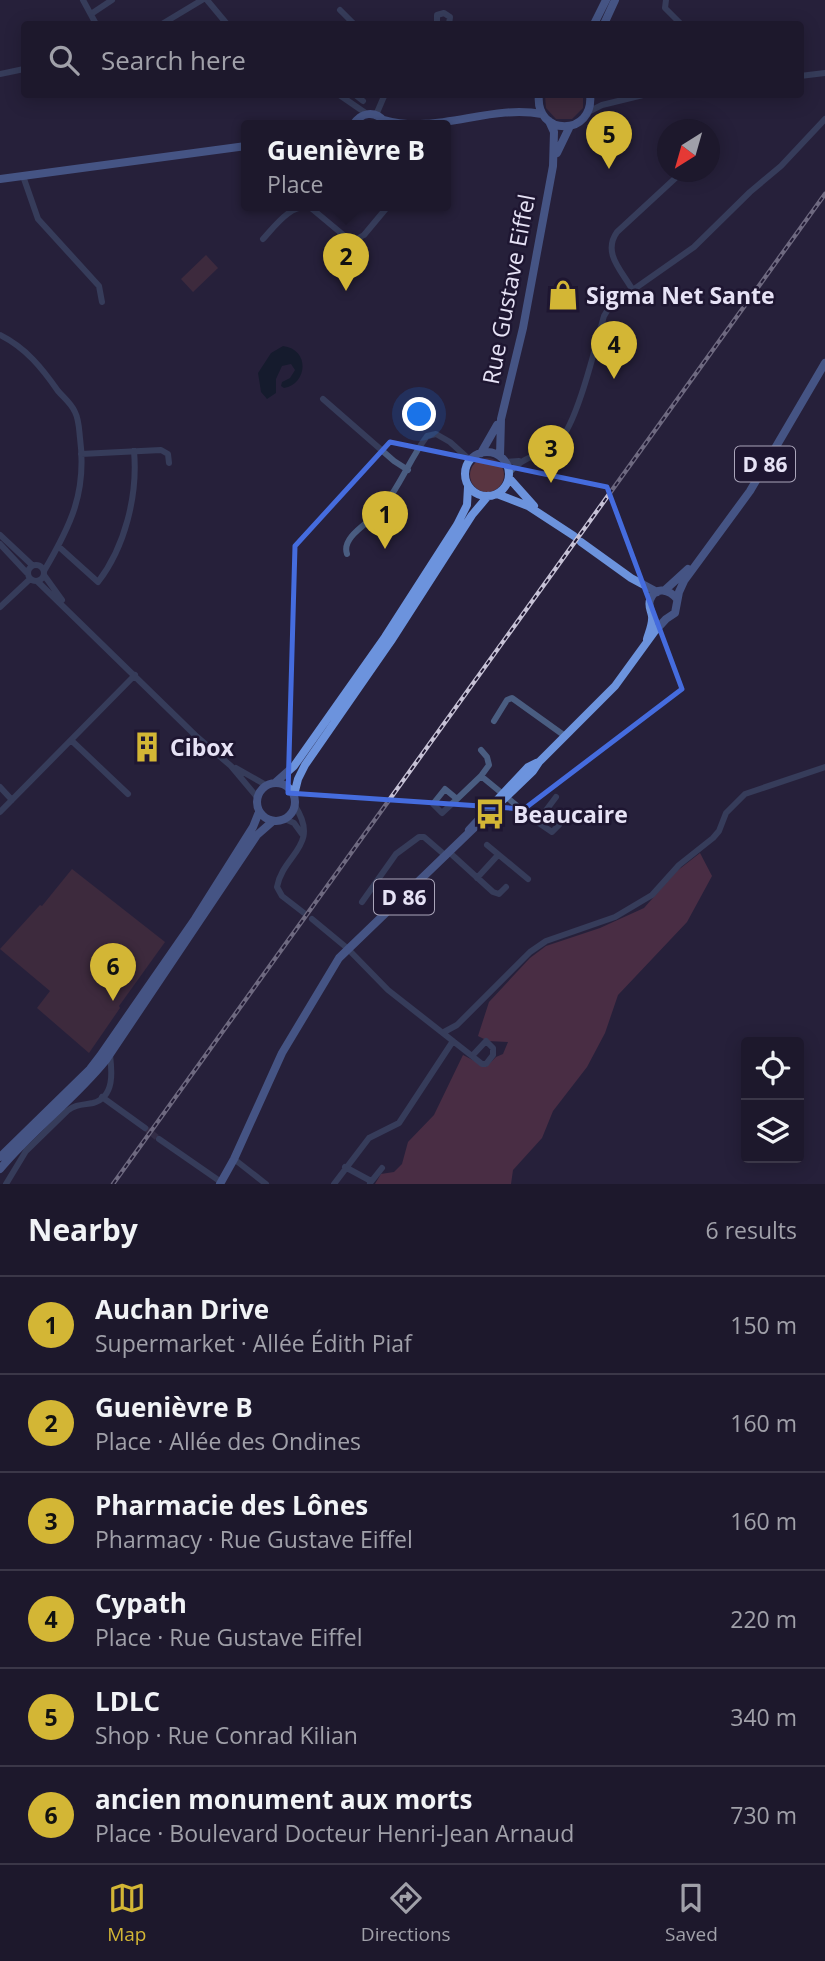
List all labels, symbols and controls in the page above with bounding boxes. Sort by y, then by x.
search box [21,21,804,98]
icon: search [45,41,83,79]
text: Search here [101,42,246,78]
pin: 5 [586,111,632,169]
north arrow [657,119,720,182]
popup [241,120,451,211]
text: Guenièvre B [267,132,425,168]
text: Place [267,168,323,200]
street label: Rue Gustave Eiffel [474,191,542,387]
pin: 2 [323,233,369,291]
shop icon: Sigma Net Sante [546,278,580,312]
place label: Sigma Net Sante [586,279,775,311]
pin: 4 [591,321,637,379]
your location [402,397,436,431]
pin: 3 [528,425,574,483]
road number: D 86 [735,447,795,482]
pin: 1 [362,491,408,549]
building icon: Cibox [130,730,164,764]
place label: Cibox [170,731,234,763]
bus stop icon: Beaucaire [473,797,507,831]
place label: Beaucaire [513,798,628,830]
road number: D 86 [374,880,434,914]
pin: 6 [90,943,136,1001]
map controls [741,1037,804,1163]
button: locate [741,1037,804,1100]
button: layers [741,1100,804,1163]
text: Nearby [28,1209,138,1250]
text: 6 results [706,1214,797,1246]
text: Auchan Drive [95,1291,269,1327]
text: 1 [44,1309,58,1341]
text: 150 m [730,1309,797,1341]
text: Supermarket · Allée Édith Piaf [95,1327,412,1359]
text: Guenièvre B [95,1389,253,1425]
text: 2 [44,1407,58,1439]
text: 160 m [730,1407,797,1439]
text: Place · Allée des Ondines [95,1425,361,1457]
text: Pharmacie des Lônes [95,1487,368,1523]
text: 3 [44,1505,58,1537]
text: 160 m [730,1505,797,1537]
text: Pharmacy · Rue Gustave Eiffel [95,1523,413,1555]
text: Cypath [95,1585,187,1621]
text: 4 [44,1603,58,1635]
text: 220 m [730,1603,797,1635]
text: Place · Rue Gustave Eiffel [95,1621,362,1653]
text: LDLC [95,1683,160,1719]
text: 5 [44,1701,58,1733]
text: 340 m [730,1701,797,1733]
text: Shop · Rue Conrad Kilian [95,1719,358,1751]
text: ancien monument aux morts [95,1781,472,1817]
text: 6 [44,1799,58,1831]
text: 730 m [730,1799,797,1831]
text: Place · Boulevard Docteur Henri-Jean Arnaud [95,1817,574,1849]
tab: Map [107,1879,146,1947]
tab: Directions [361,1879,451,1947]
tab: Saved [665,1879,718,1947]

